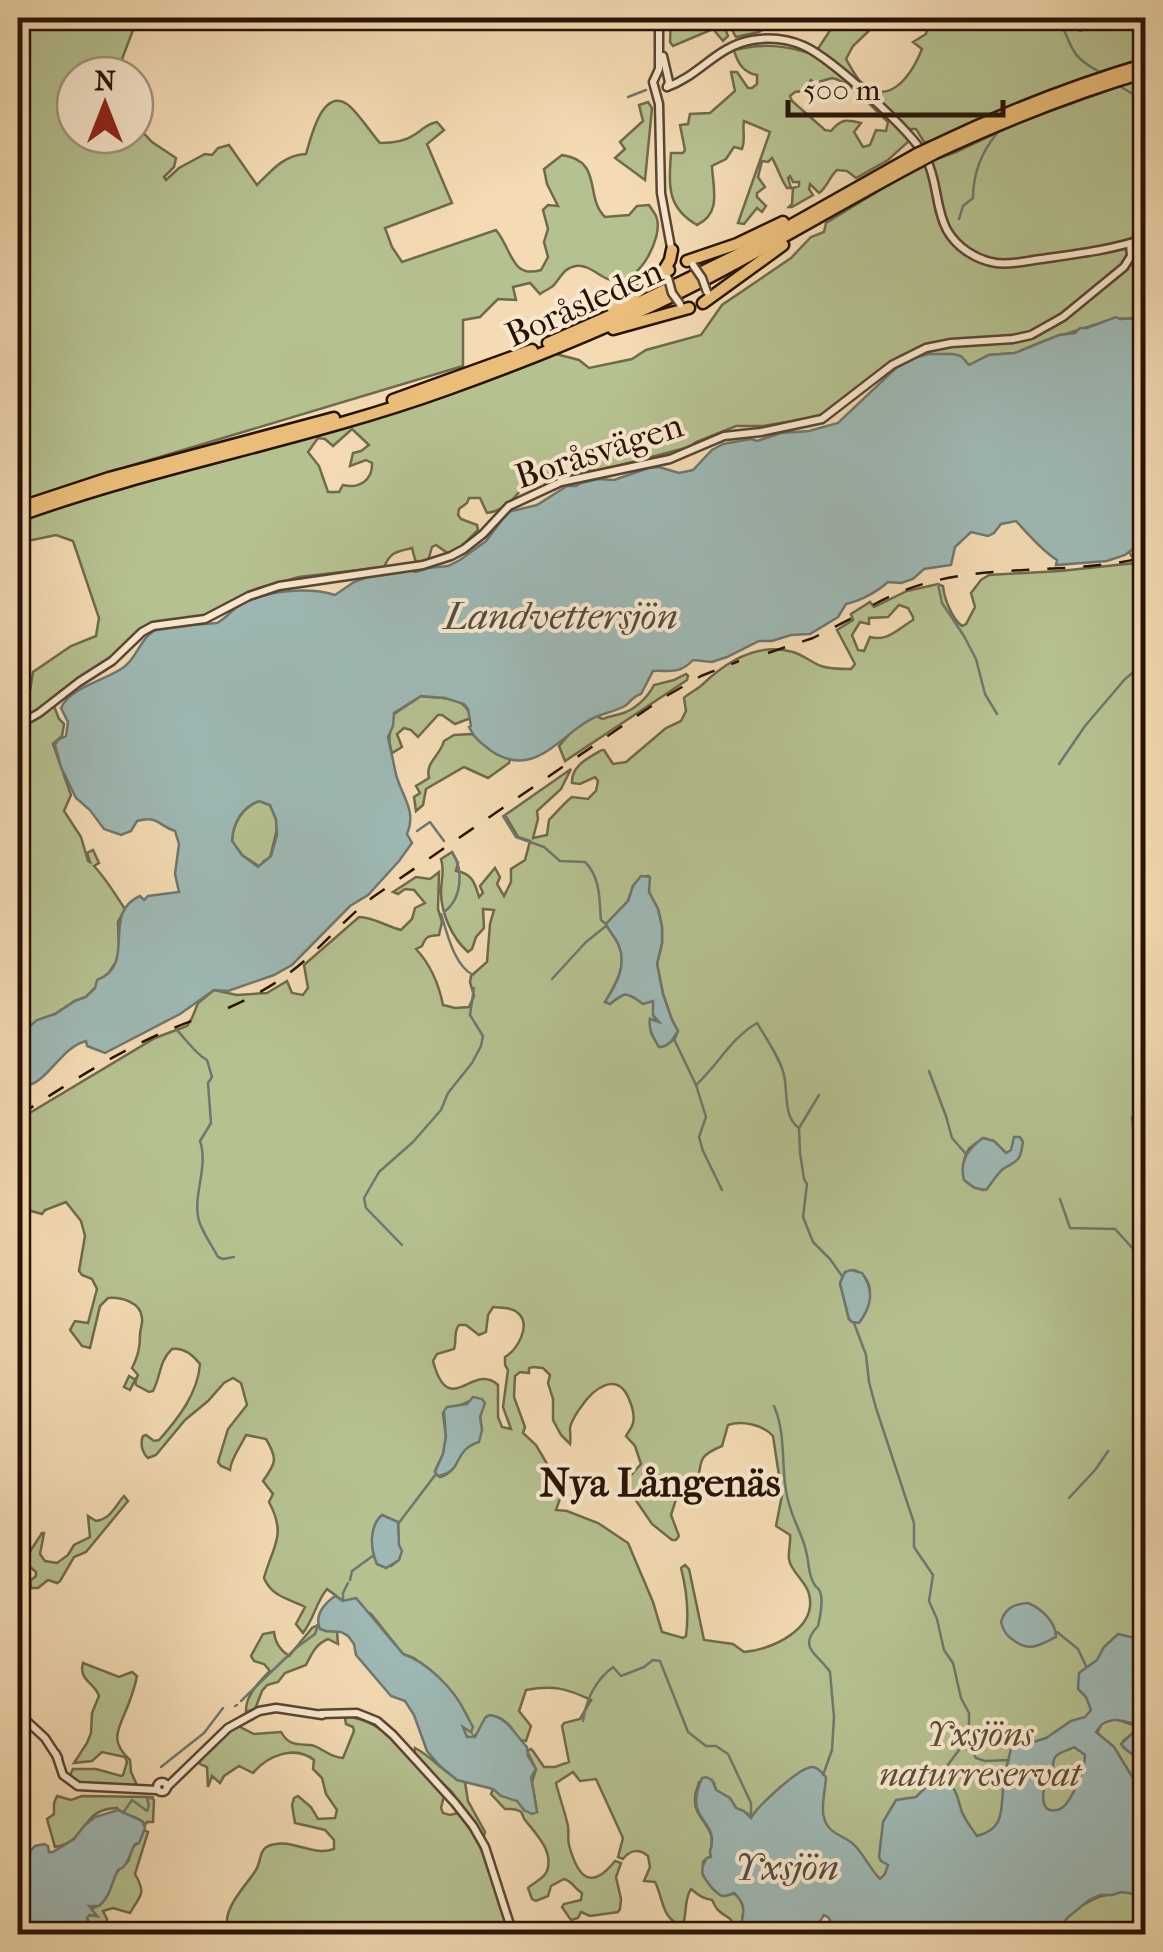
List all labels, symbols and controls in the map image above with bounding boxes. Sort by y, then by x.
north arrow [55,55,155,155]
scale bar [788,55,1003,117]
text: N [94,64,116,97]
text: 500 m [803,73,880,108]
street label: Boråsleden [499,250,669,356]
street label: Boråsvägen [510,405,688,497]
water label: Landvettersjön [441,594,678,639]
district label: Nya Långenäs [540,1460,781,1506]
park label: Yxsjöns naturreservat [879,1714,1083,1795]
water label: Yxsjön [735,1845,839,1890]

